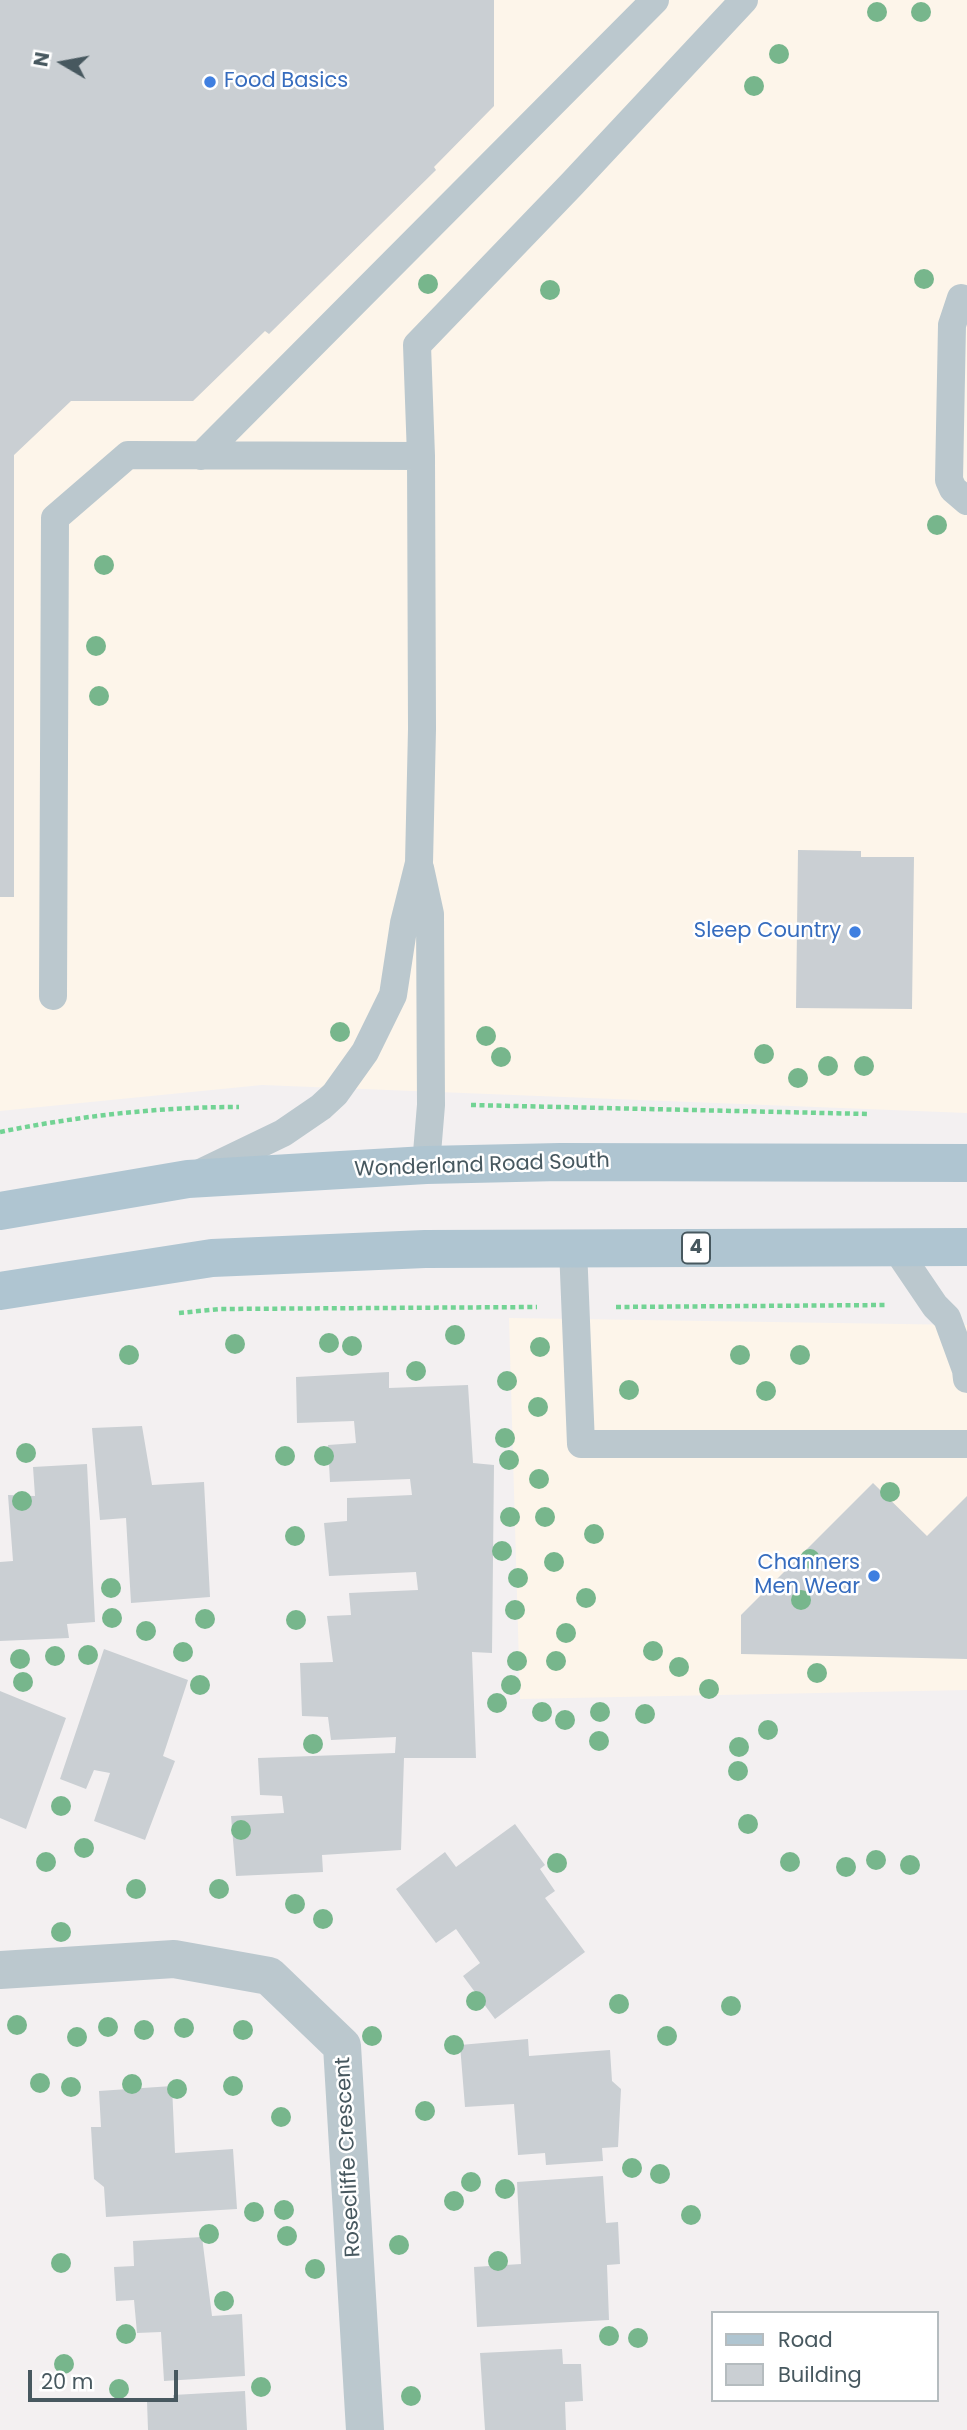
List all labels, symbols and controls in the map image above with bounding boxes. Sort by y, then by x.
north arrow [28,28,98,98]
text: N [27,50,56,69]
place label: Food Basics [224,69,348,95]
marker: Food Basics [202,74,218,90]
place label: Sleep Country [694,919,841,945]
marker: Sleep Country [847,924,863,940]
street label: Wonderland Road South [354,1149,610,1183]
road number: 4 [682,1232,710,1264]
place label: Channers Men Wear [754,1551,860,1601]
marker: Channers Men Wear [866,1568,882,1584]
street label: Rosecliffe Crescent [331,2056,367,2258]
legend [712,2311,939,2402]
text: Road [778,2325,833,2354]
scale bar [32,2356,182,2400]
text: Building [778,2360,862,2389]
text: 20 m [41,2367,94,2396]

